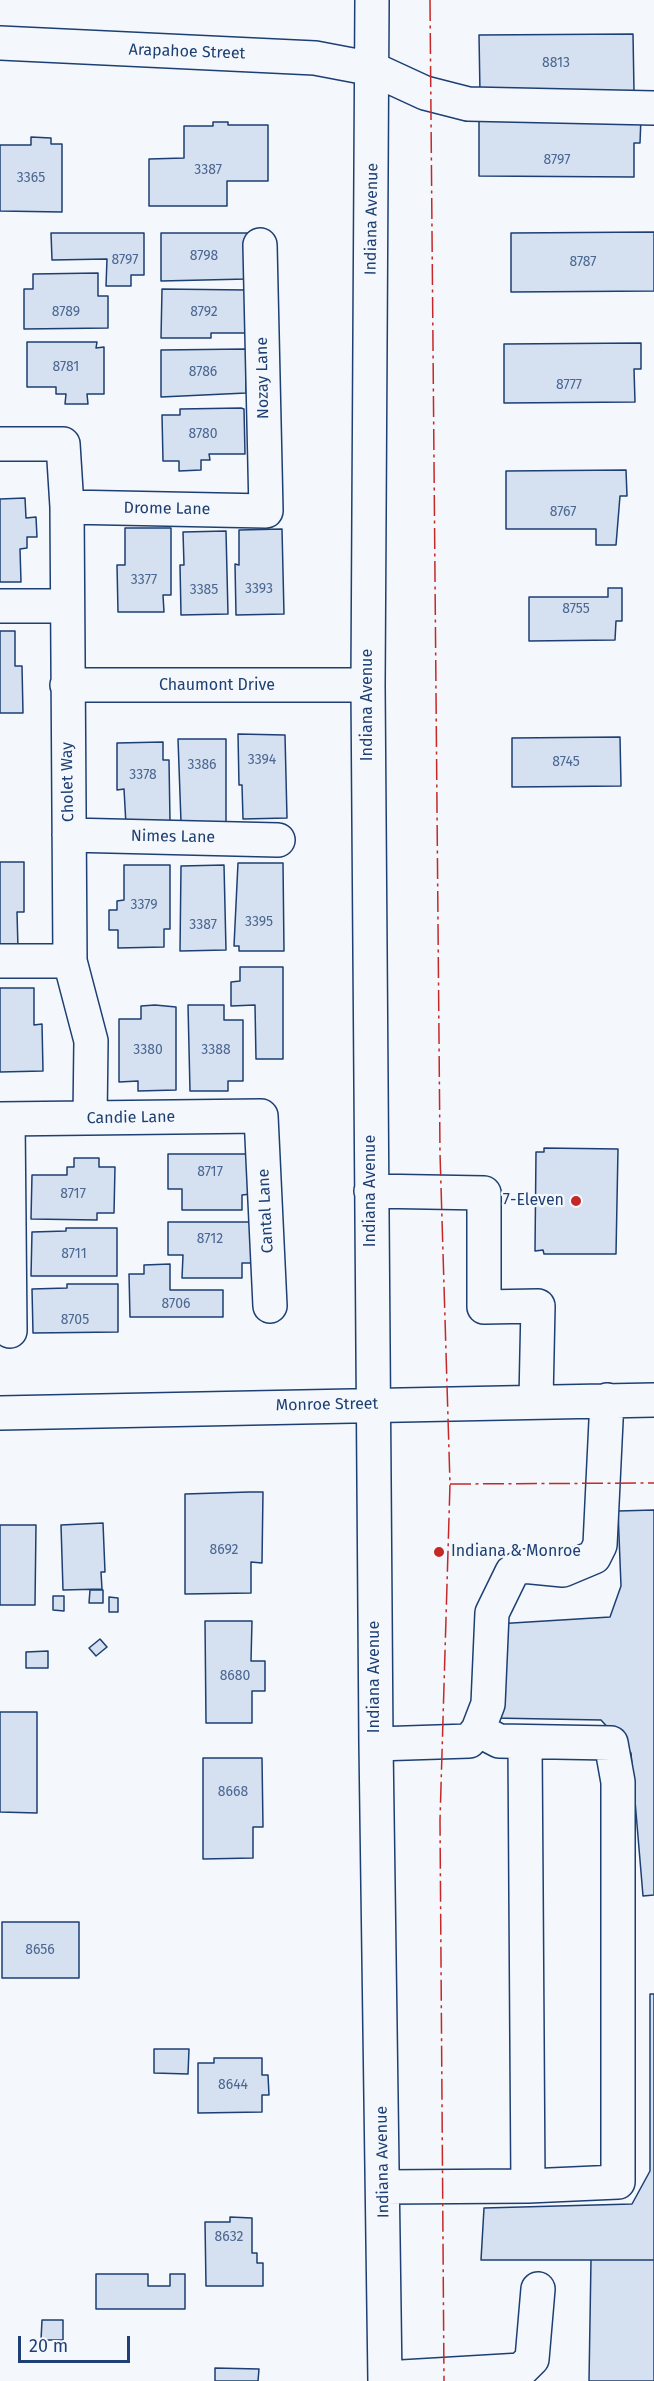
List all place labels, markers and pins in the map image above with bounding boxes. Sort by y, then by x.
place label: 7-Eleven [503,1191,564,1211]
marker: 7-Eleven [569,1194,583,1208]
place label: Indiana & Monroe [451,1542,581,1562]
marker: Indiana & Monroe [432,1545,446,1559]

